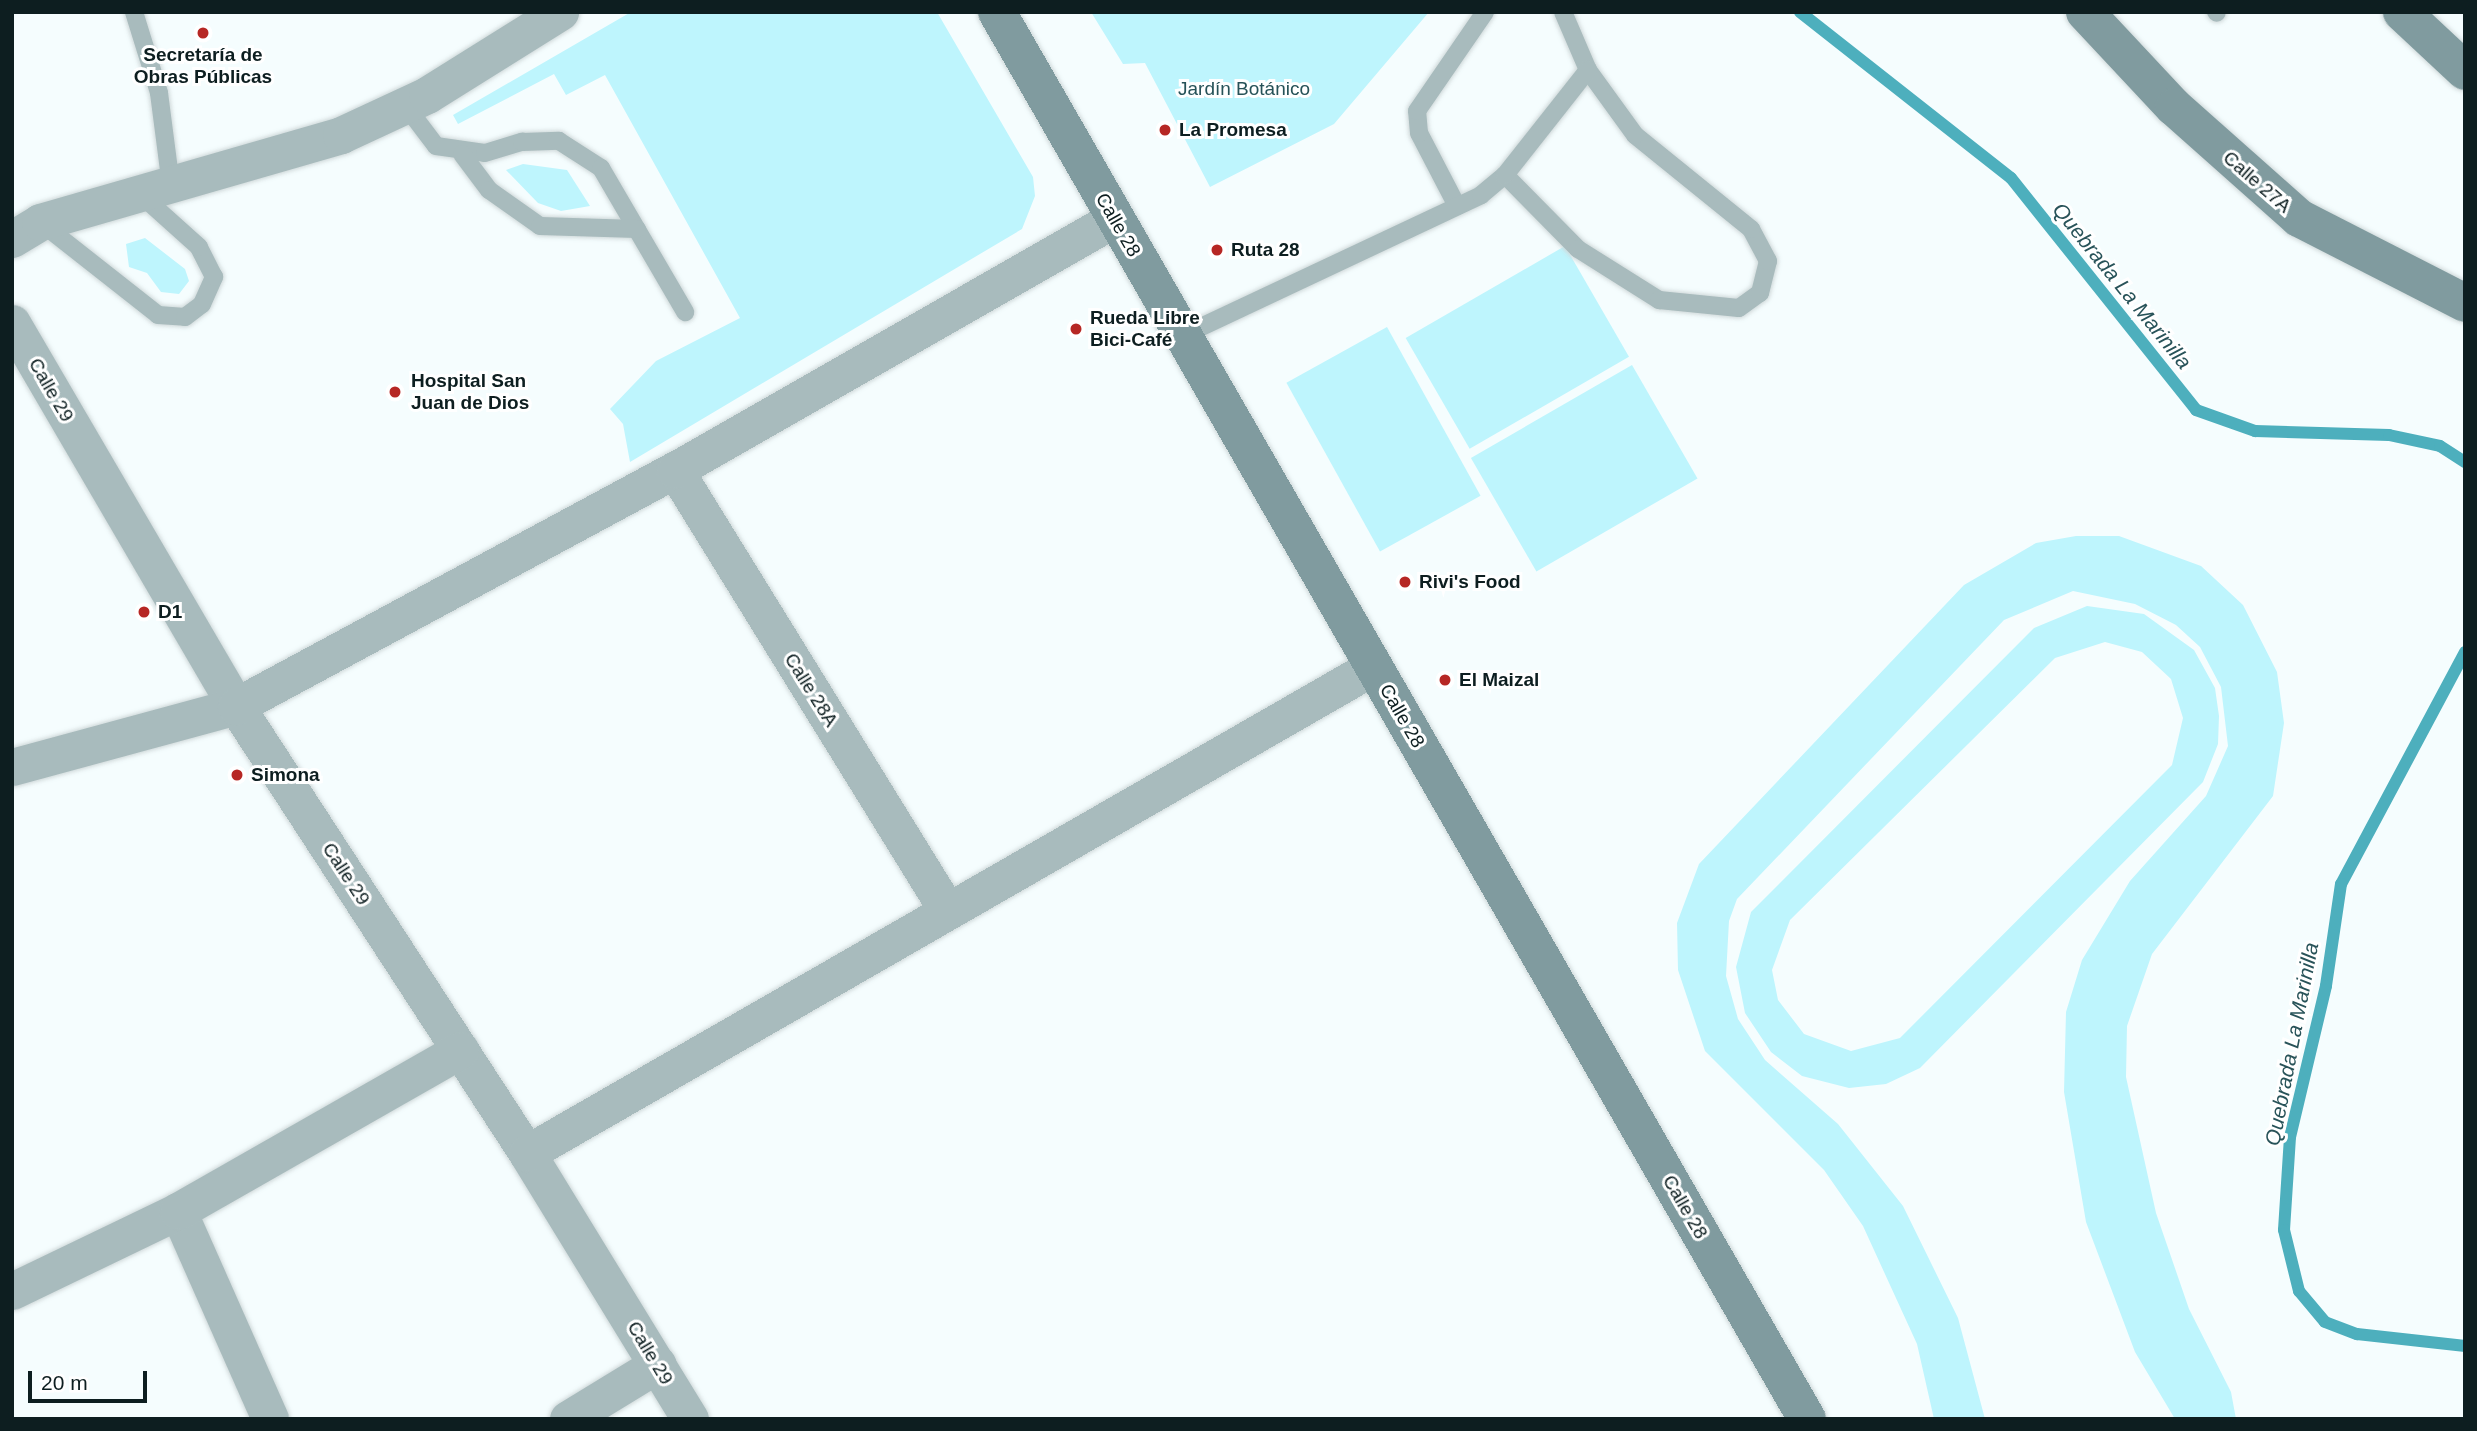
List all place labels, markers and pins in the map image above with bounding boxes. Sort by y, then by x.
marker: Secretaría de Obras Públicas [195,25,211,41]
place label: Secretaría de Obras Públicas [134,44,272,88]
place label: La Promesa [1179,119,1287,141]
marker: La Promesa [1157,122,1173,138]
place label: Ruta 28 [1231,239,1300,261]
marker: Ruta 28 [1209,242,1225,258]
place label: Rueda Libre Bici-Café [1090,307,1200,351]
marker: Rueda Libre Bici-Café [1068,321,1084,337]
place label: Hospital San Juan de Dios [411,370,529,414]
marker: Hospital San Juan de Dios [385,382,405,402]
place label: Rivi's Food [1419,571,1521,593]
marker: Rivi's Food [1397,574,1413,590]
place label: D1 [158,601,182,623]
marker: D1 [136,604,152,620]
place label: El Maizal [1459,669,1539,691]
marker: El Maizal [1437,672,1453,688]
place label: Simona [251,764,320,786]
marker: Simona [229,767,245,783]

